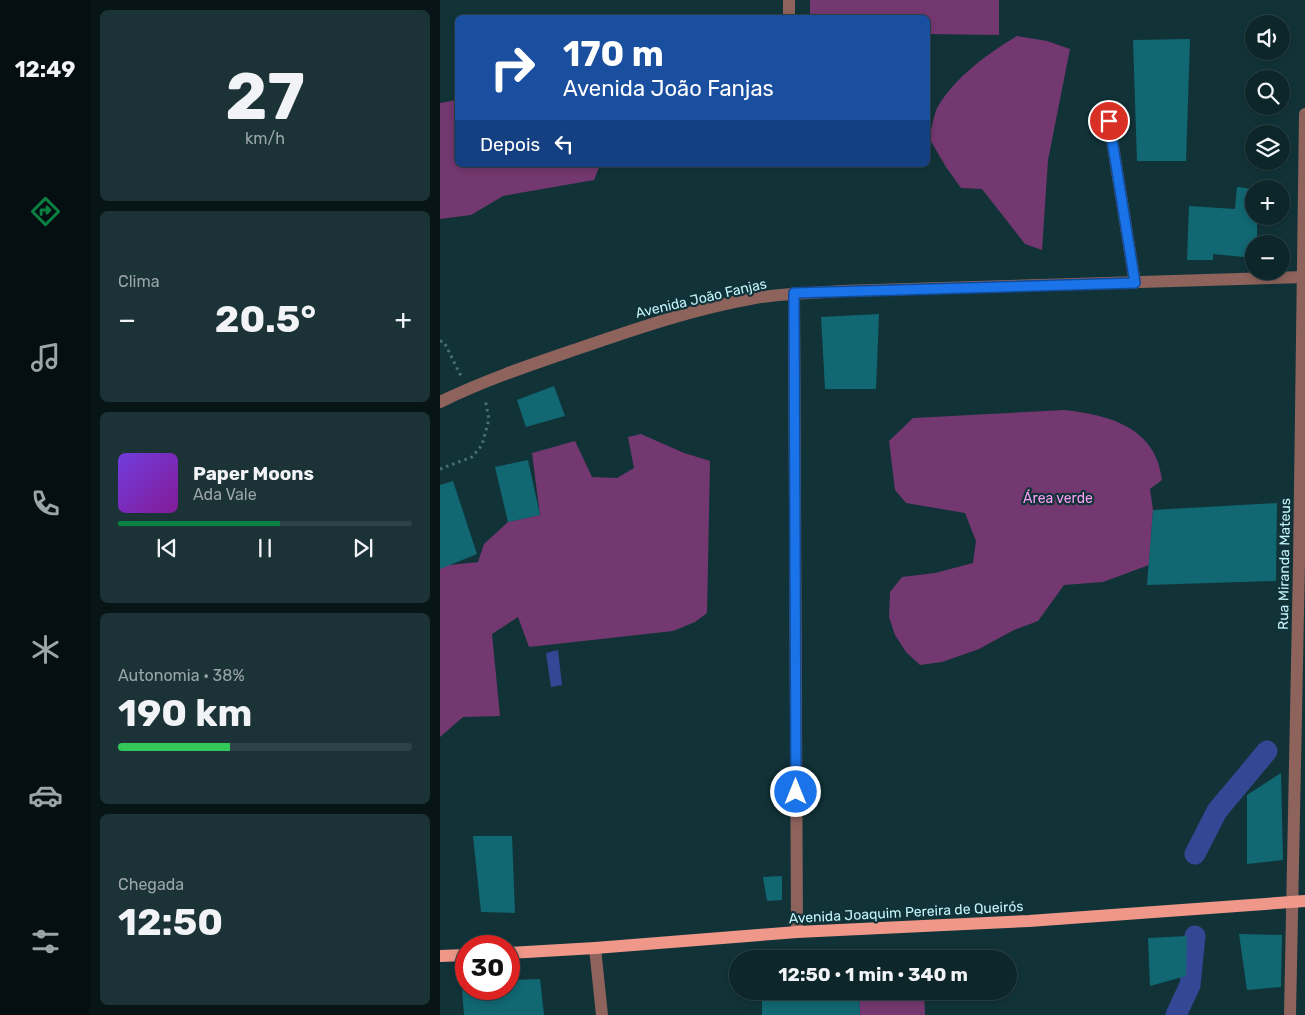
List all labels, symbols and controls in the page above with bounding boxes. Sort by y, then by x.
map controls [1245,15,1290,280]
button: sound [1245,15,1290,60]
text: 170 m [563,33,664,75]
icon: right [480,35,545,100]
text: 12:49 [15,56,75,83]
text: 27 [225,58,305,135]
button: search [1245,70,1290,115]
text: Avenida João Fanjas [563,75,774,102]
pin [1088,100,1130,142]
icon: arrive [1095,107,1123,135]
button: layers [1245,125,1290,170]
text: km/h [245,129,285,148]
icon: left [550,130,578,158]
text: Depois [480,133,540,156]
button: + [1245,180,1290,225]
icon: directions [28,194,63,229]
button: − [1245,235,1290,280]
text: Clima [118,272,159,291]
street label: Avenida João Fanjas [634,275,768,322]
text: 20.5° [215,296,316,342]
text: − [118,303,136,336]
text: + [395,303,412,336]
icon: music [28,340,63,375]
text: Paper Moons [193,462,314,485]
text: Ada Vale [193,485,257,504]
icon: phone [28,486,63,521]
park label: Área verde [1023,489,1093,507]
street label: Rua Miranda Mateus [1275,498,1294,630]
icon: previous [153,534,181,562]
icon: pause [251,534,279,562]
icon: next [349,534,377,562]
icon: climate [28,632,63,667]
text: Autonomia · 38% [118,666,245,685]
text: 190 km [118,690,252,736]
position arrow [769,765,821,817]
icon: car [28,778,63,813]
text: Chegada [118,875,184,894]
street label: Avenida Joaquim Pereira de Queirós [788,898,1024,927]
text: 12:50 [118,899,223,945]
icon: filters [28,924,63,959]
speed limit sign: 30 [455,935,520,1000]
text: 12:50 · 1 min · 340 m [778,963,968,986]

